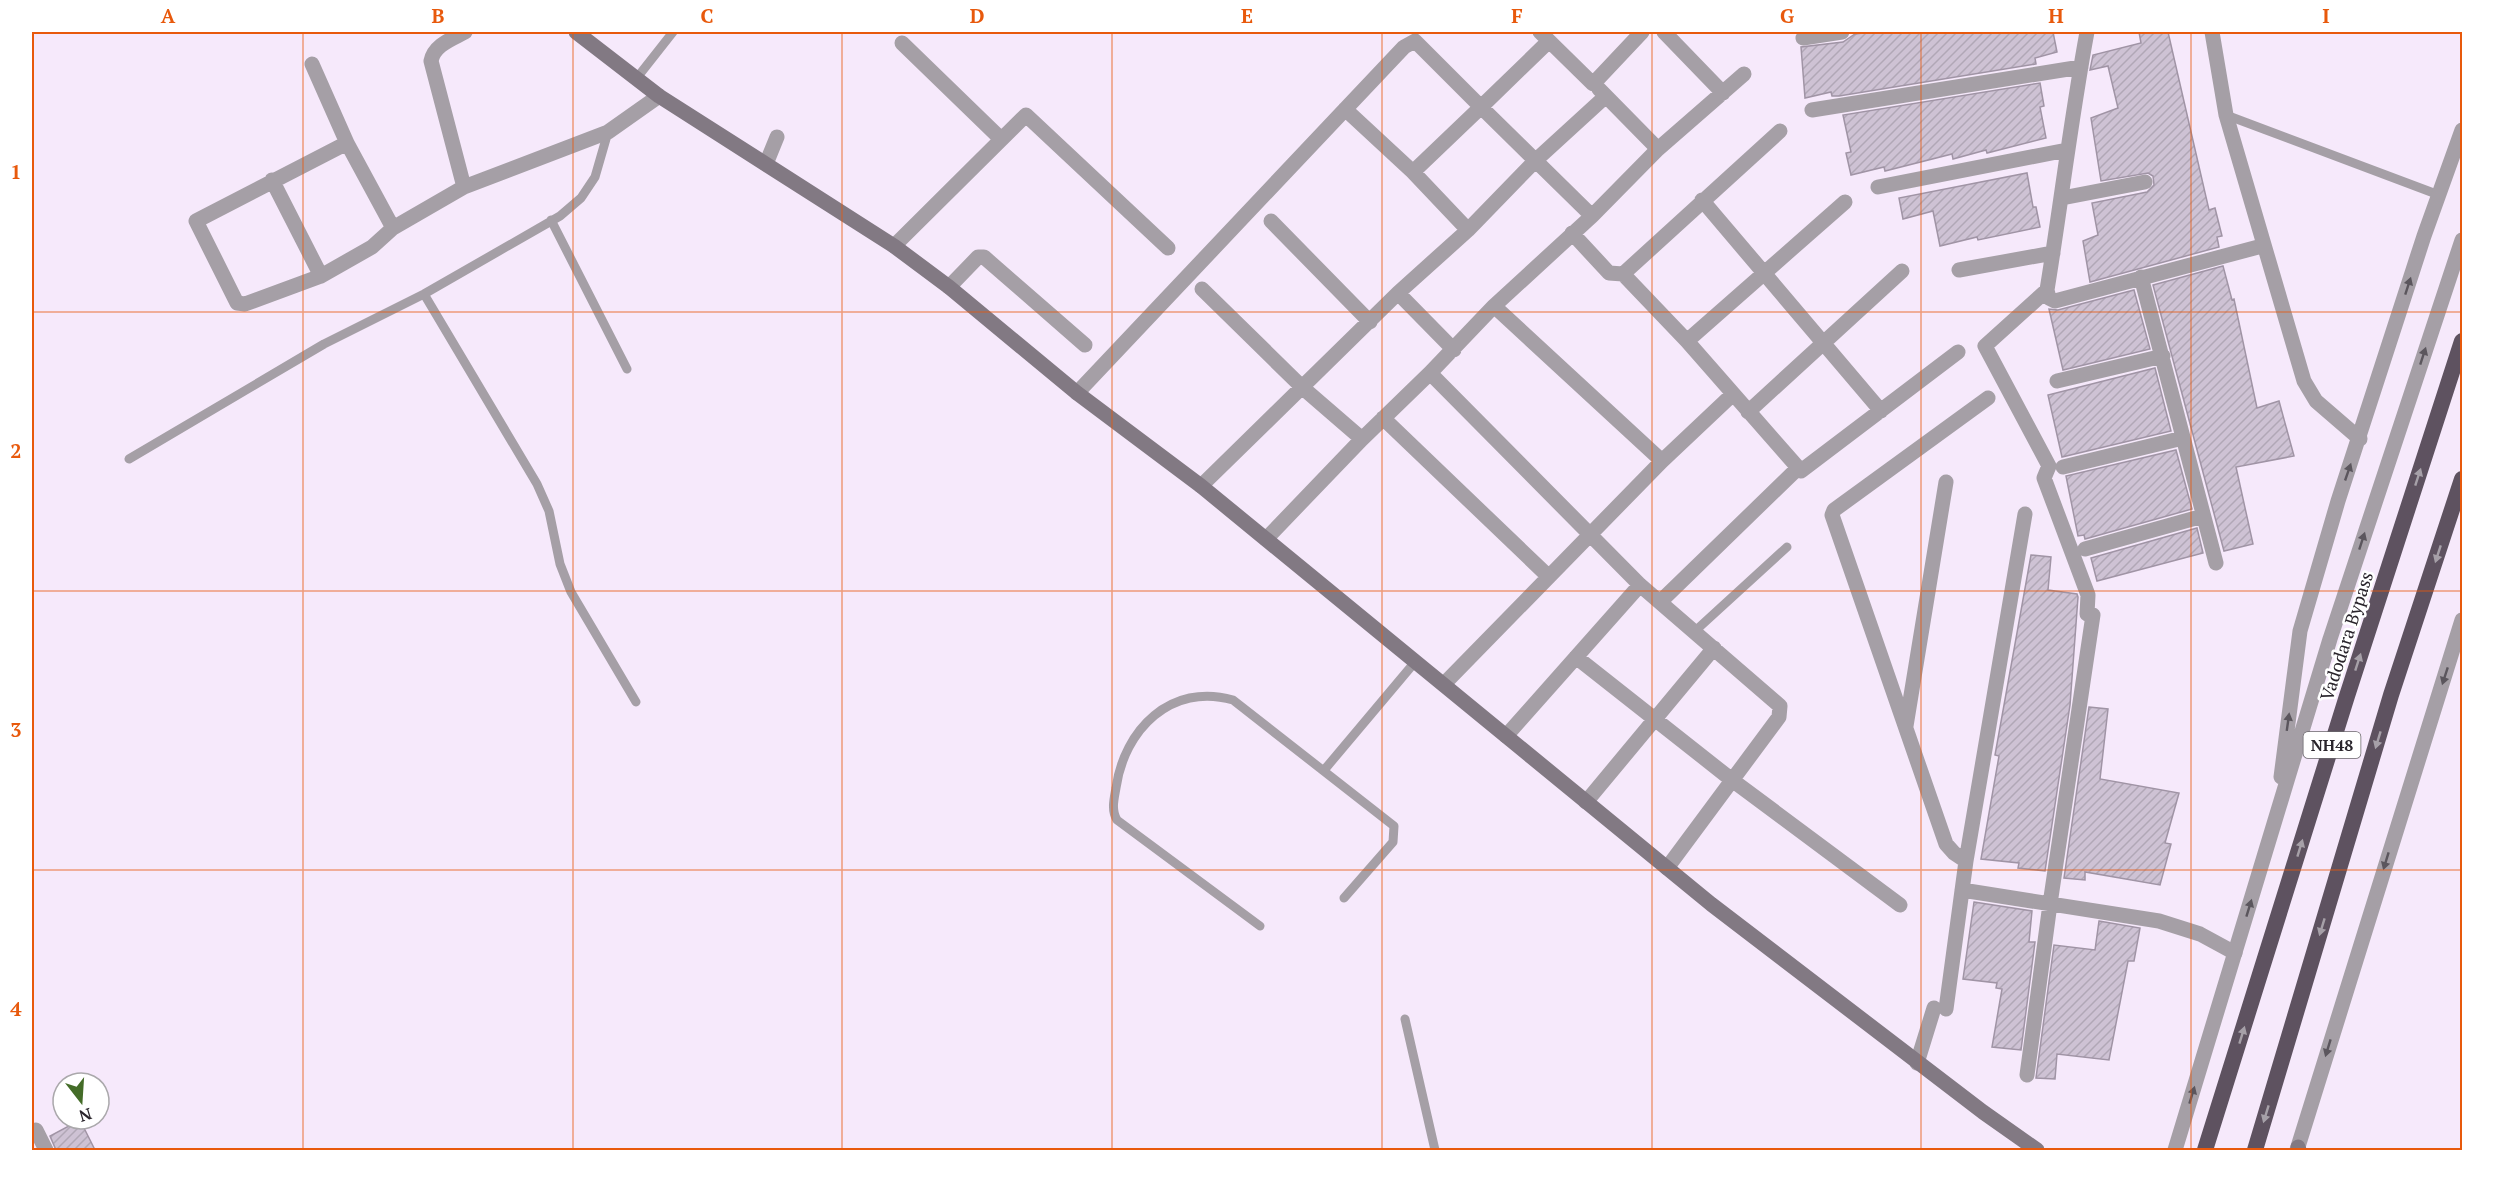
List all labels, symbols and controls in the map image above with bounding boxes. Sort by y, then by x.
text: A [161,2,176,29]
text: B [432,2,445,29]
text: C [700,2,714,29]
text: D [970,2,984,29]
text: E [1241,2,1253,29]
text: F [1511,2,1523,29]
text: G [1780,2,1794,29]
text: H [2048,2,2064,29]
text: I [2322,2,2330,29]
text: 1 [10,158,22,185]
one-way arrow [2404,277,2413,295]
one-way arrow [2419,347,2429,365]
text: 2 [10,437,22,464]
one-way arrow [2344,462,2354,480]
one-way arrow [2414,468,2424,486]
one-way arrow [2358,532,2367,550]
one-way arrow [2432,545,2442,563]
street label: Vadodara Bypass [2314,568,2378,704]
one-way arrow [2354,653,2364,671]
one-way arrow [2439,667,2449,685]
one-way arrow [2284,712,2293,731]
text: 3 [10,716,22,743]
one-way arrow [2373,731,2382,749]
road number: NH48 [2304,732,2360,758]
one-way arrow [2296,839,2305,857]
one-way arrow [2381,852,2390,870]
one-way arrow [2245,899,2254,917]
one-way arrow [2317,918,2326,936]
text: 4 [10,995,22,1022]
one-way arrow [2238,1025,2247,1043]
one-way arrow [2323,1039,2332,1057]
north arrow [51,1071,111,1131]
one-way arrow [2188,1086,2197,1104]
text: N [76,1103,94,1128]
one-way arrow [2261,1105,2270,1123]

